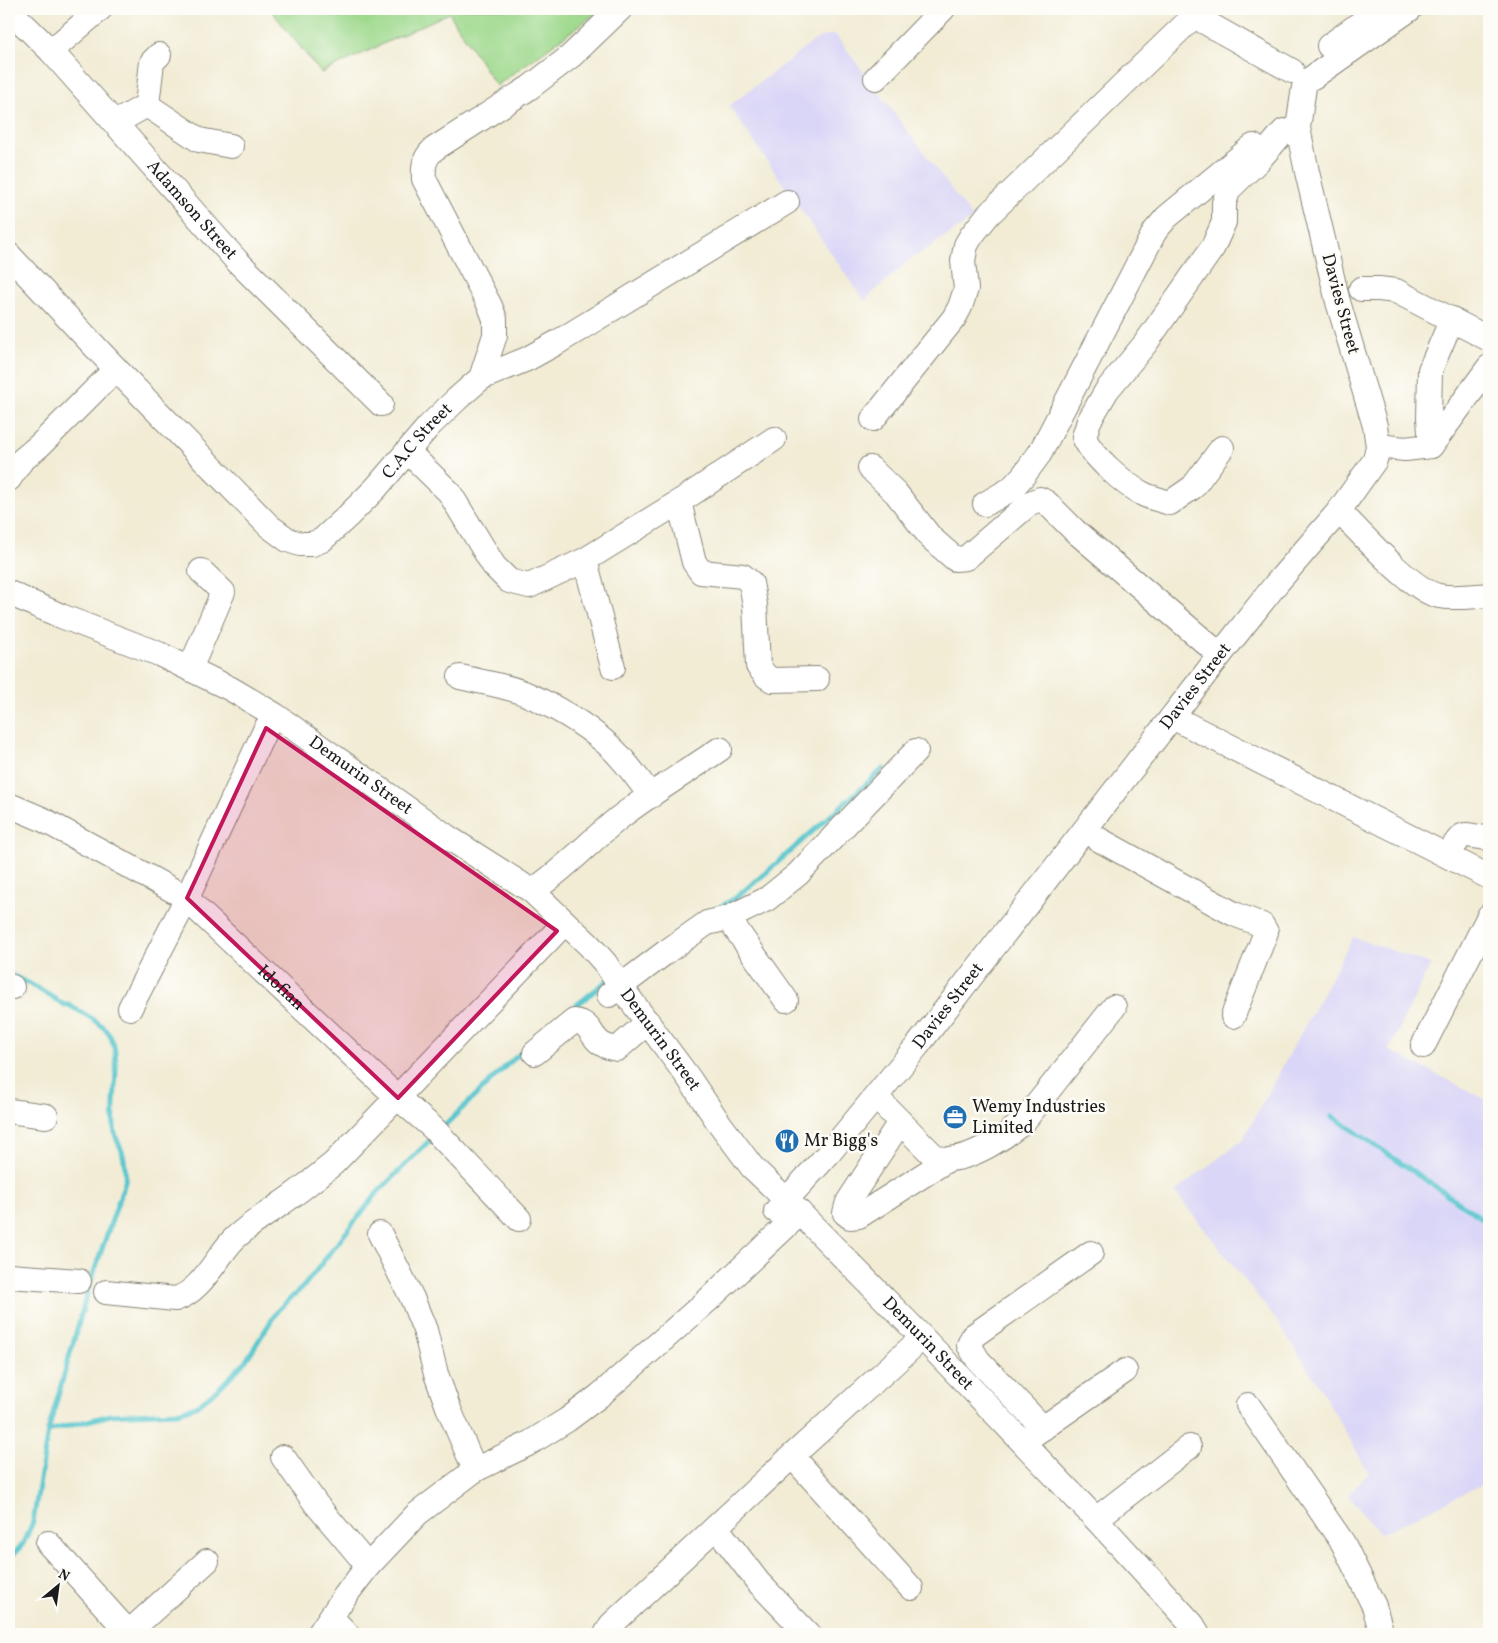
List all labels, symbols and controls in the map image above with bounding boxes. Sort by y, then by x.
street label: Adamson Street [141,154,243,265]
street label: Davies Street [1315,251,1365,357]
street label: C.A.C Street [376,397,458,485]
street label: Davies Street [1154,638,1237,735]
street label: Demurin Street [303,730,418,821]
street label: Davies Street [907,957,990,1054]
street label: Idofian [251,959,310,1017]
street label: Demurin Street [614,983,707,1096]
place label: Wemy Industries Limited [972,1095,1106,1141]
office icon: Wemy Industries Limited [942,1104,968,1130]
restaurant icon: Mr Bigg's [774,1128,800,1154]
place label: Mr Bigg's [804,1129,878,1154]
street label: Demurin Street [876,1291,979,1396]
north arrow [32,1560,82,1610]
text: N [55,1565,73,1587]

